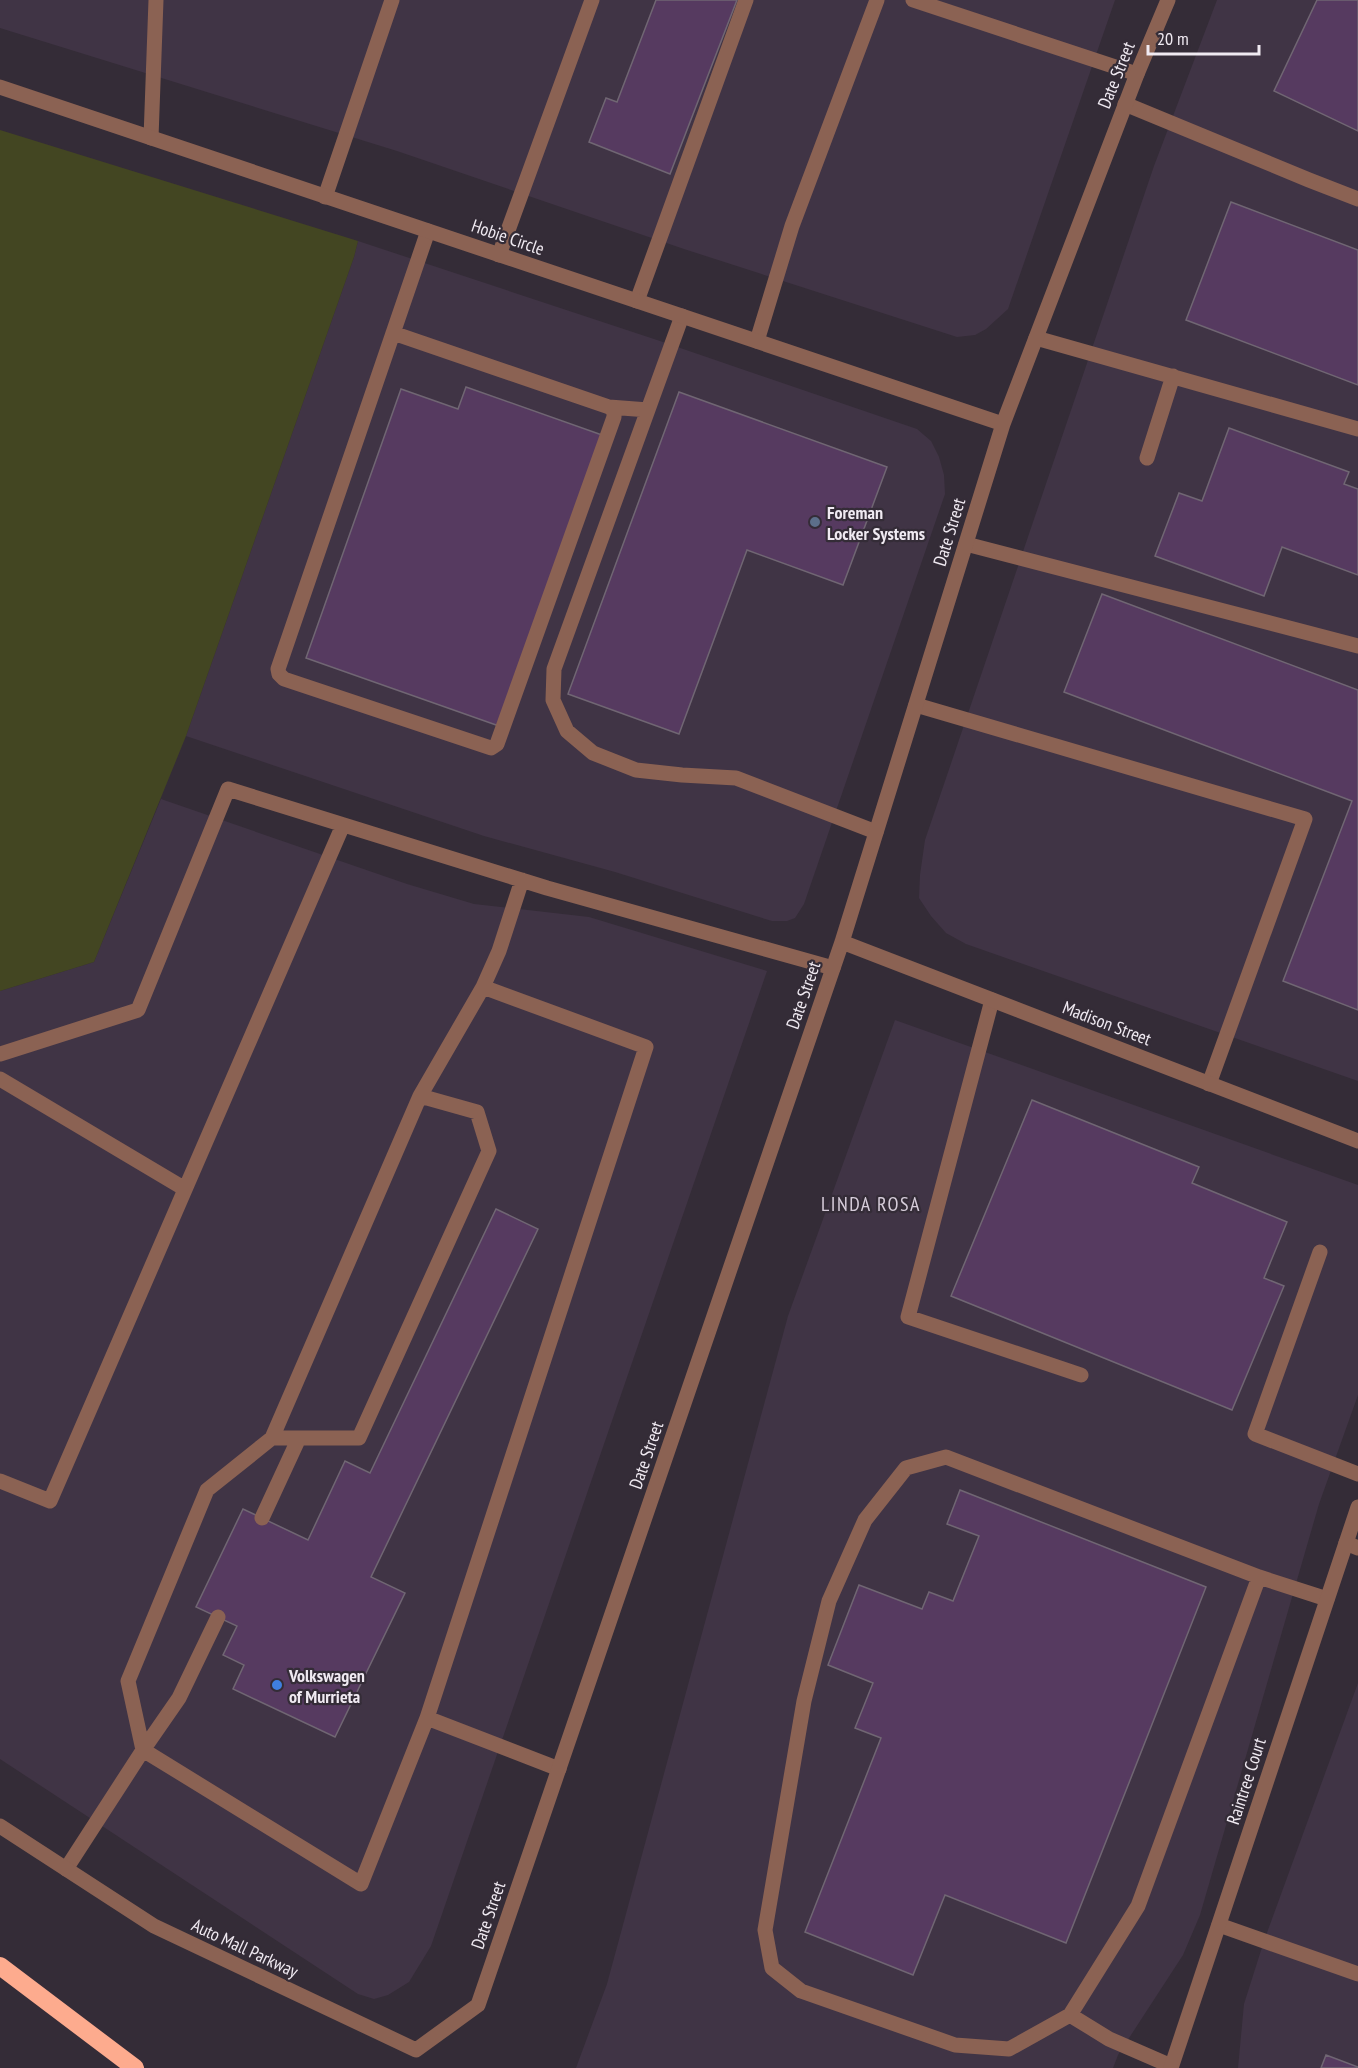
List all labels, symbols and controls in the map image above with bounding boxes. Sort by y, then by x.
scale bar [1148,18,1259,56]
text: 20 m [1157,27,1189,50]
street label: Date Street [1092,38,1140,112]
street label: Hobie Circle [469,214,547,260]
street label: Date Street [928,495,970,569]
place label: Foreman Locker Systems [827,501,925,545]
marker: Foreman Locker Systems [808,515,822,529]
street label: Date Street [781,958,825,1032]
street label: Madison Street [1059,996,1155,1050]
district label: LINDA ROSA [821,1191,921,1217]
street label: Date Street [624,1418,668,1492]
place label: Volkswagen of Murrieta [288,1664,365,1708]
marker: Volkswagen of Murrieta [270,1678,284,1692]
street label: Raintree Court [1221,1735,1271,1827]
street label: Date Street [466,1878,510,1952]
street label: Auto Mall Parkway [188,1913,302,1983]

